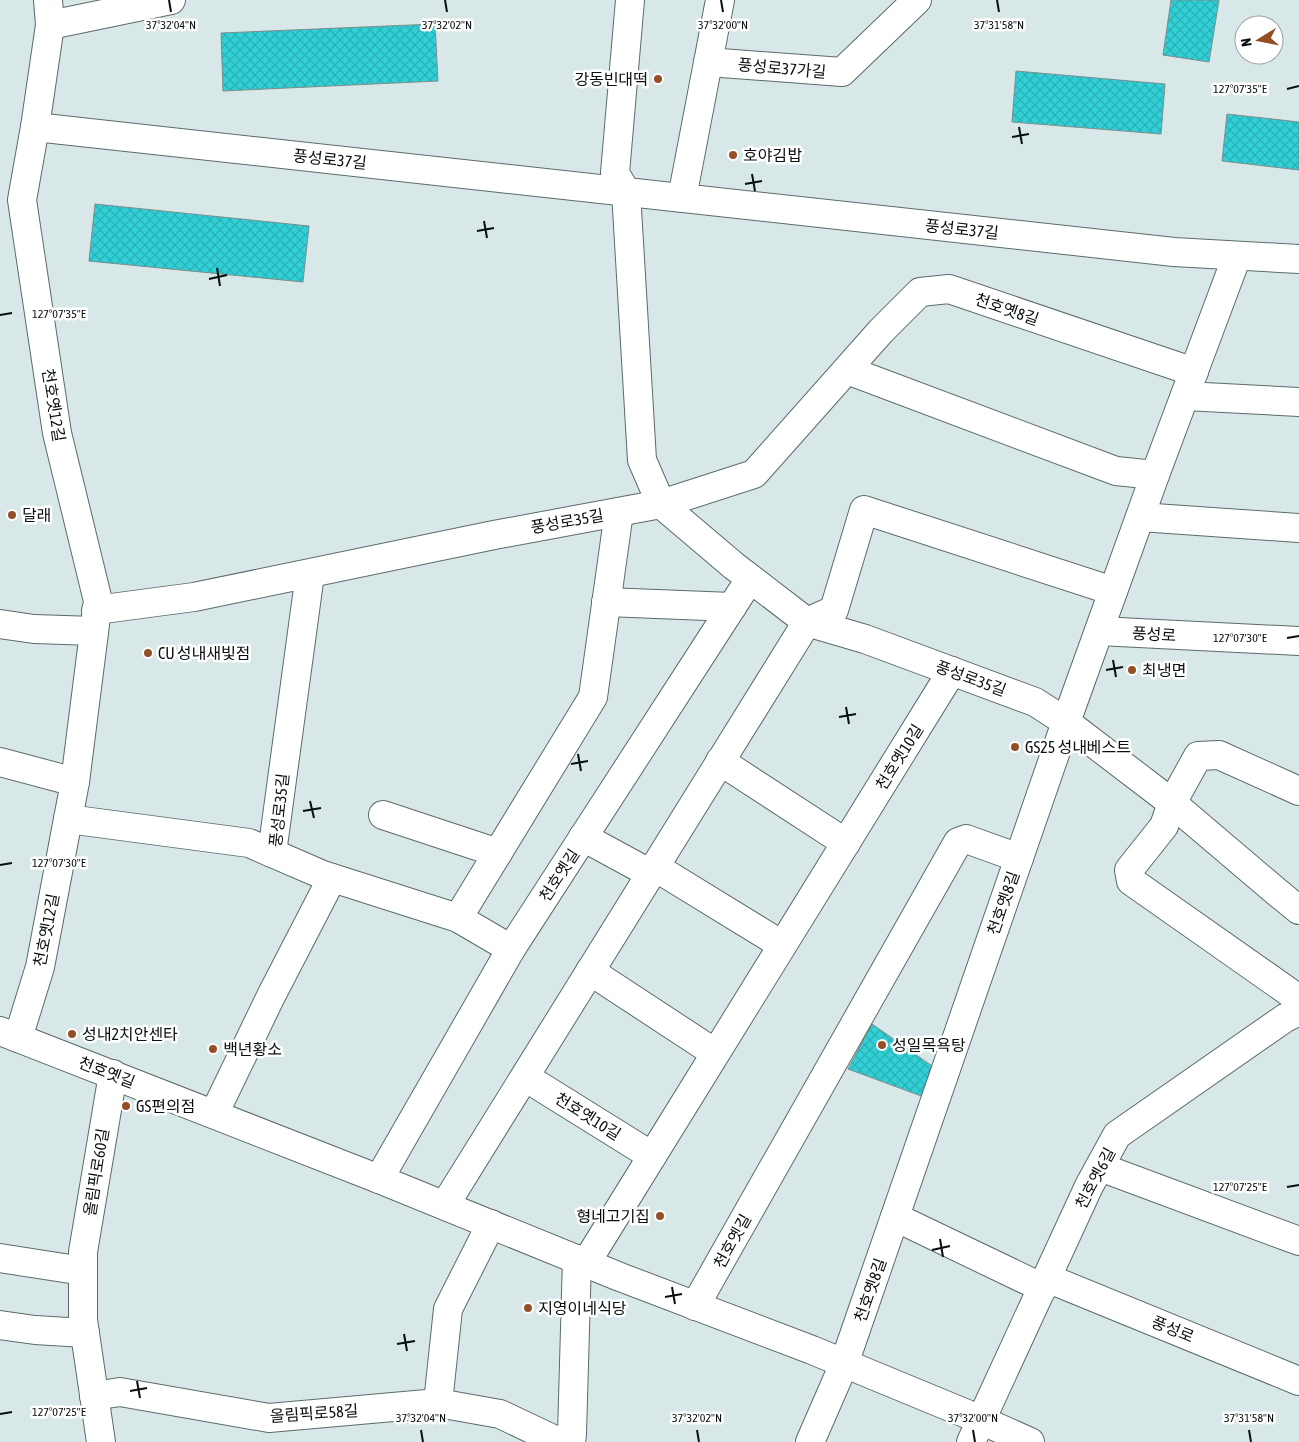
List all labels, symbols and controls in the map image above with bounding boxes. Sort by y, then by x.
north arrow [1234,15,1284,65]
text: 37°32'04"N [146,18,196,32]
text: 37°32'02"N [422,18,472,32]
text: 37°32'00"N [698,18,748,32]
text: 37°31'58"N [974,18,1024,32]
text: N [1238,37,1255,48]
street label: 풍성로37가길 [737,55,827,81]
place label: 강동빈대떡 [574,70,648,88]
marker: 강동빈대떡 [652,73,664,85]
text: 127°07'35"E [1213,82,1267,96]
street label: 풍성로37길 [292,146,368,172]
place label: 호야김밥 [743,146,802,164]
marker: 호야김밥 [727,149,739,161]
street label: 풍성로37길 [924,216,1000,242]
street label: 천호옛8길 [973,290,1041,328]
text: 127°07'35"E [32,307,86,321]
street label: 천호옛12길 [39,367,69,443]
place label: 달래 [22,506,51,524]
street label: 풍성로35길 [529,506,605,536]
marker: 달래 [6,509,18,521]
street label: 풍성로 [1131,624,1177,644]
text: 127°07'30"E [1213,631,1267,645]
place label: CU 성내새빛점 [158,644,250,662]
marker: CU 성내새빛점 [142,647,154,659]
street label: 풍성로35길 [933,657,1009,699]
place label: 최냉면 [1142,661,1186,679]
marker: 최냉면 [1126,664,1138,676]
street label: 천호옛10길 [872,721,926,793]
place label: GS25 성내베스트 [1025,738,1131,756]
marker: GS25 성내베스트 [1009,741,1021,753]
street label: 풍성로35길 [266,772,292,848]
street label: 천호옛길 [535,845,583,905]
text: 127°07'30"E [32,856,86,870]
street label: 천호옛8길 [984,869,1022,937]
street label: 천호옛12길 [30,892,62,968]
place label: 성내2치안센타 [82,1025,178,1043]
marker: 성내2치안센타 [66,1028,78,1040]
place label: 성일목욕탕 [892,1036,966,1054]
marker: 성일목욕탕 [876,1039,888,1051]
place label: 백년황소 [223,1040,282,1058]
marker: 백년황소 [207,1043,219,1055]
street label: 천호옛길 [76,1053,138,1091]
street label: 천호옛10길 [552,1089,624,1143]
place label: GS편의점 [136,1097,195,1115]
marker: GS편의점 [120,1100,132,1112]
street label: 올림픽로60길 [80,1127,112,1217]
street label: 천호옛6길 [1071,1144,1119,1212]
text: 127°07'25"E [1213,1180,1267,1194]
place label: 형네고기집 [576,1207,650,1225]
marker: 형네고기집 [654,1210,666,1222]
street label: 천호옛길 [710,1211,754,1271]
street label: 천호옛8길 [851,1256,889,1324]
place label: 지영이네식당 [538,1299,627,1317]
marker: 지영이네식당 [522,1302,534,1314]
street label: 풍성로 [1149,1312,1197,1346]
street label: 올림픽로58길 [269,1401,359,1425]
text: 127°07'25"E [32,1405,86,1419]
text: 37°32'04"N [396,1411,446,1425]
text: 37°32'02"N [672,1411,722,1425]
text: 37°32'00"N [948,1411,998,1425]
text: 37°31'58"N [1224,1411,1274,1425]

